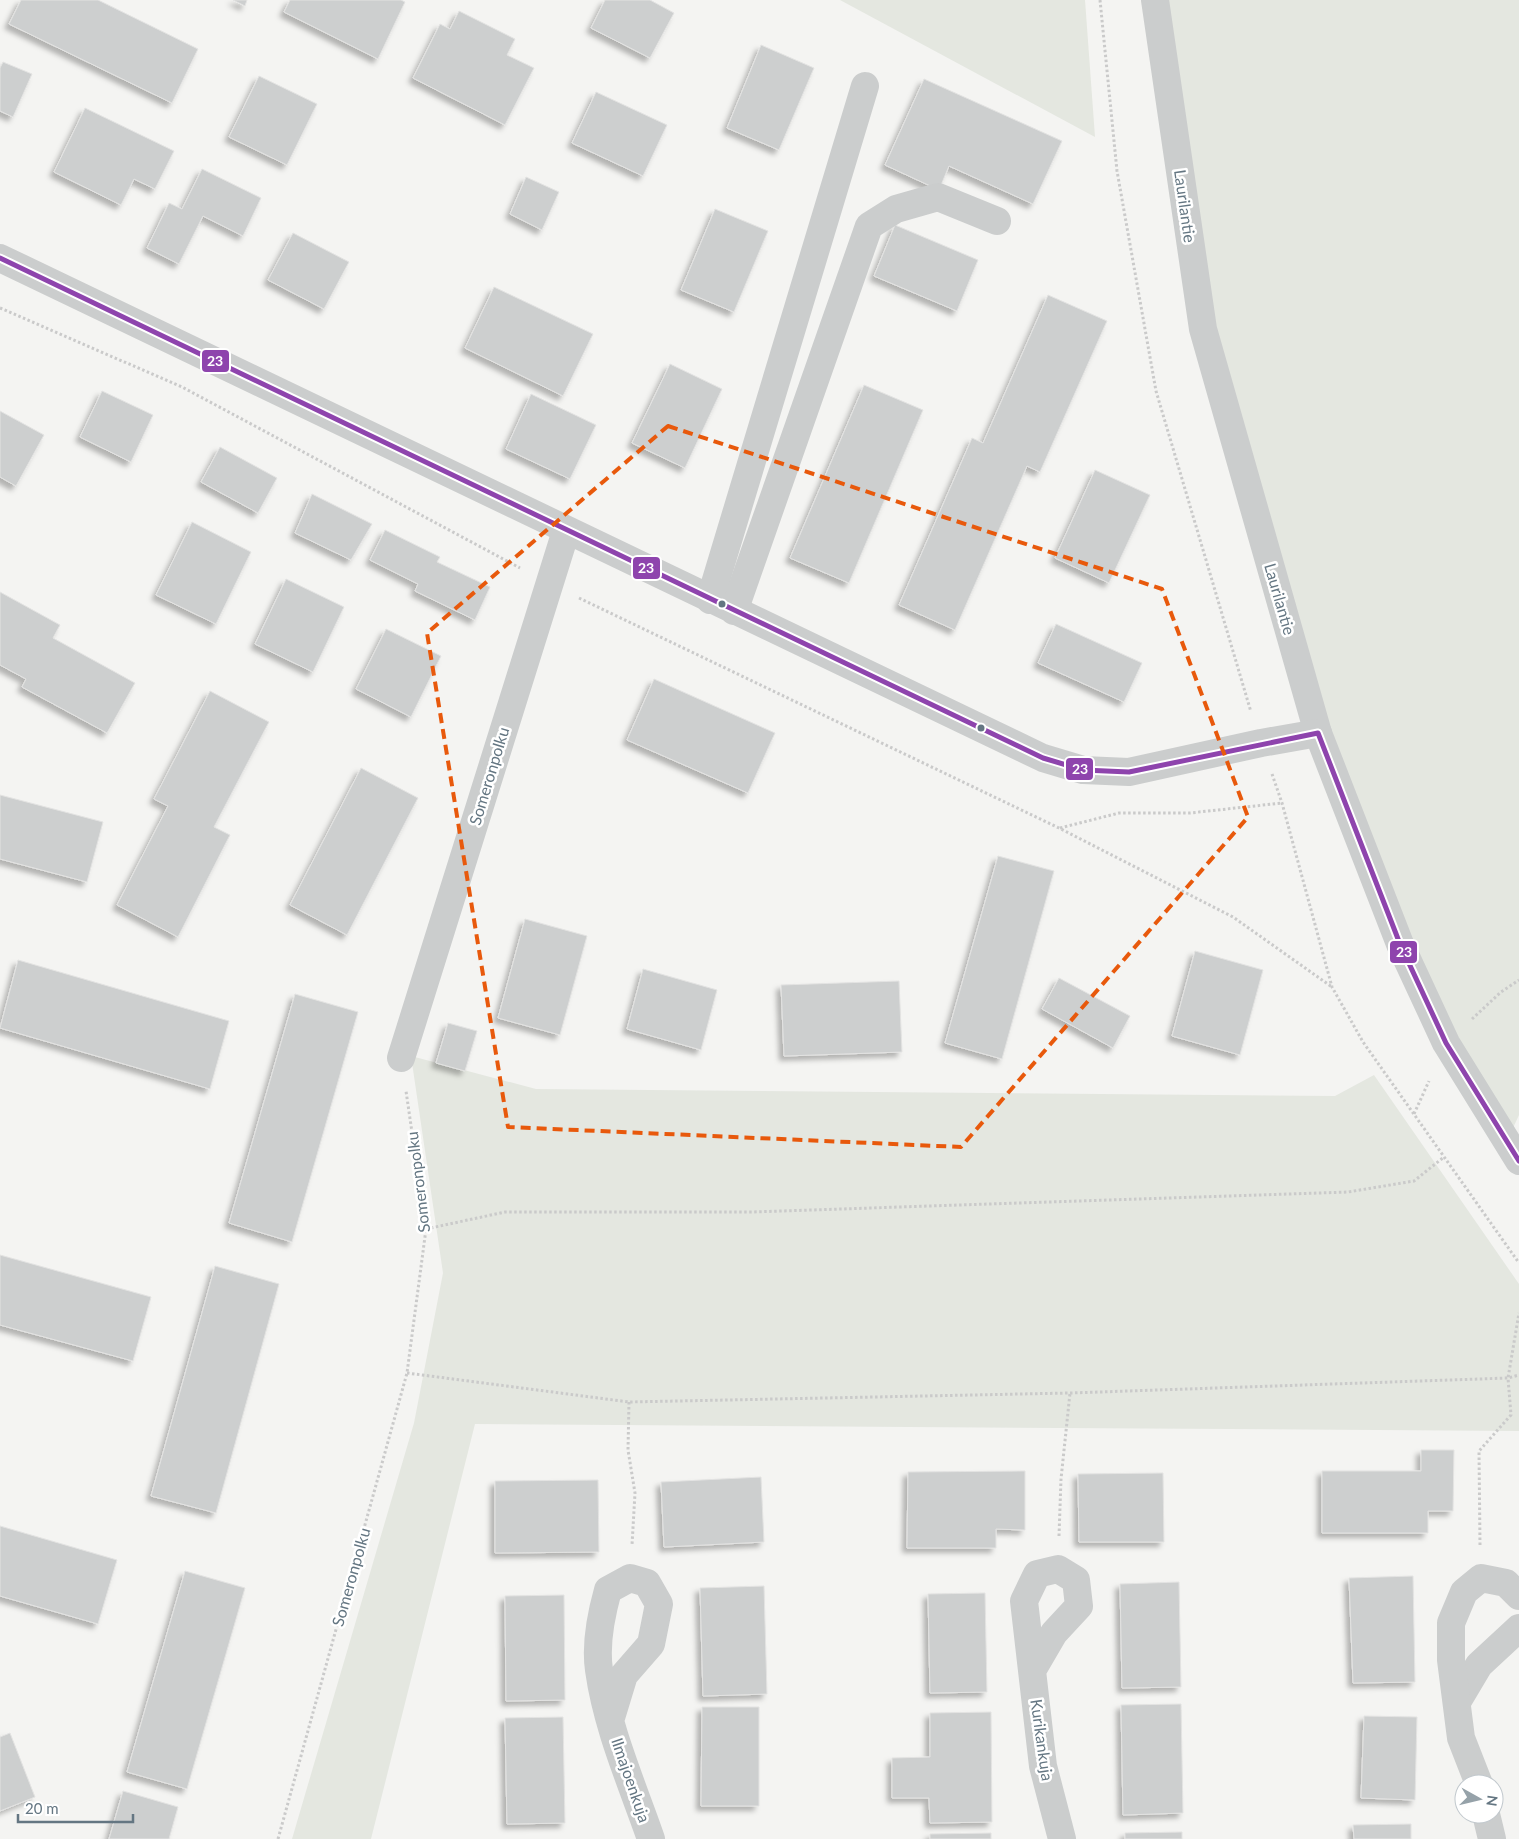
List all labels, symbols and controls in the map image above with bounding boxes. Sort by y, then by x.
street label: Laurilantie [1171,168,1200,244]
line badge: 23 [201,349,230,373]
text: 23 [207,352,223,369]
line badge: 23 [632,556,661,580]
text: 23 [638,559,654,576]
street label: Laurilantie [1261,561,1300,637]
unlabelled marker [717,599,727,609]
unlabelled marker [976,723,986,733]
street label: Someronpolku [465,724,512,827]
line badge: 23 [1065,757,1094,781]
text: 23 [1072,760,1088,777]
line badge: 23 [1389,940,1418,964]
text: 23 [1396,943,1412,960]
street label: Someronpolku [402,1130,433,1234]
street label: Someronpolku [327,1525,374,1628]
street label: Kurikankuja [1027,1698,1058,1782]
street label: Ilmajoenkuja [608,1735,655,1825]
north arrow [1454,1774,1504,1824]
scale bar [18,1792,132,1824]
text: N [1483,1794,1502,1807]
text: 20 m [25,1799,59,1817]

